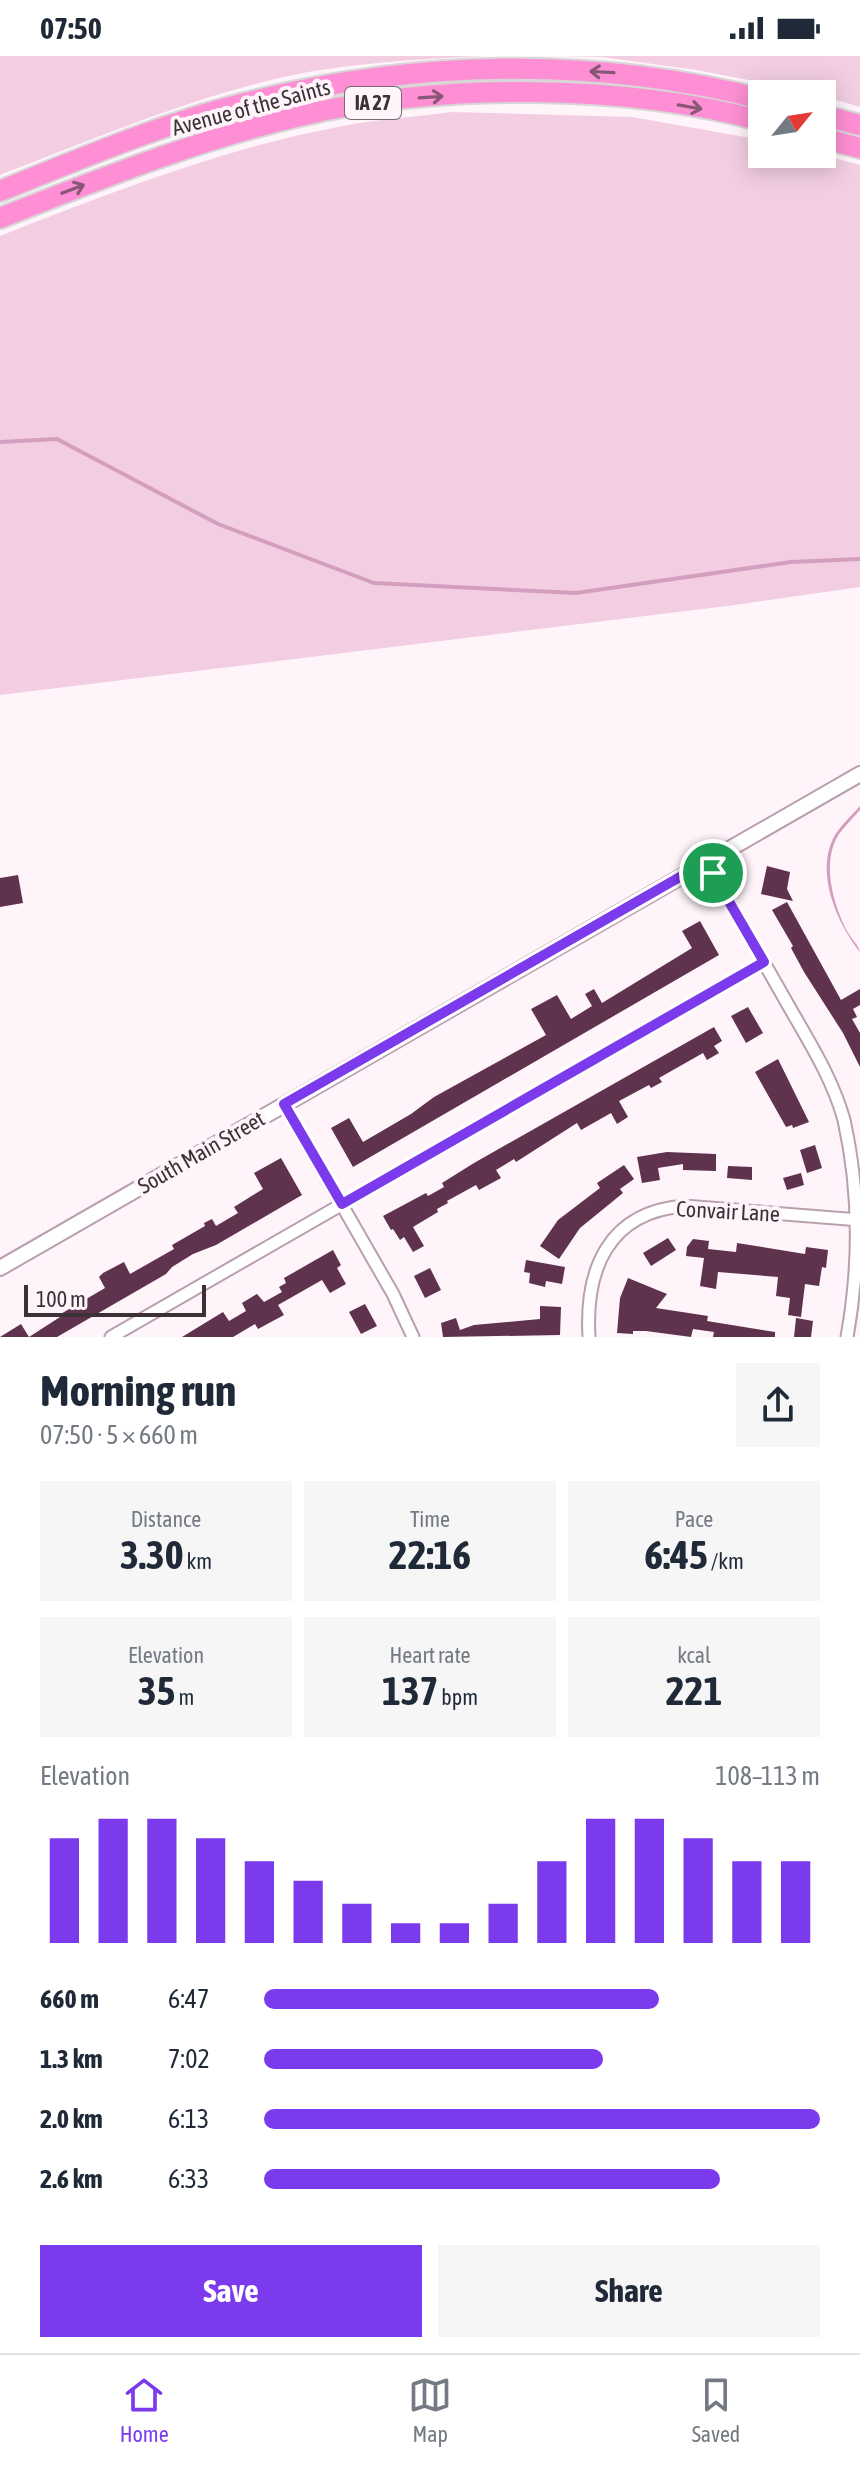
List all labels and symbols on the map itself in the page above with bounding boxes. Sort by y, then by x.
one-way arrow [589,65,616,80]
street label: Avenue of the Saints [169,73,333,141]
north arrow [748,80,836,168]
road number: IA 27 [345,87,401,119]
one-way arrow [417,89,444,104]
one-way arrow [677,101,703,116]
one-way arrow [60,181,85,195]
pin [679,839,747,907]
street label: South Main Street [133,1105,269,1199]
street label: Convair Lane [675,1195,781,1227]
scale bar [24,1281,206,1317]

